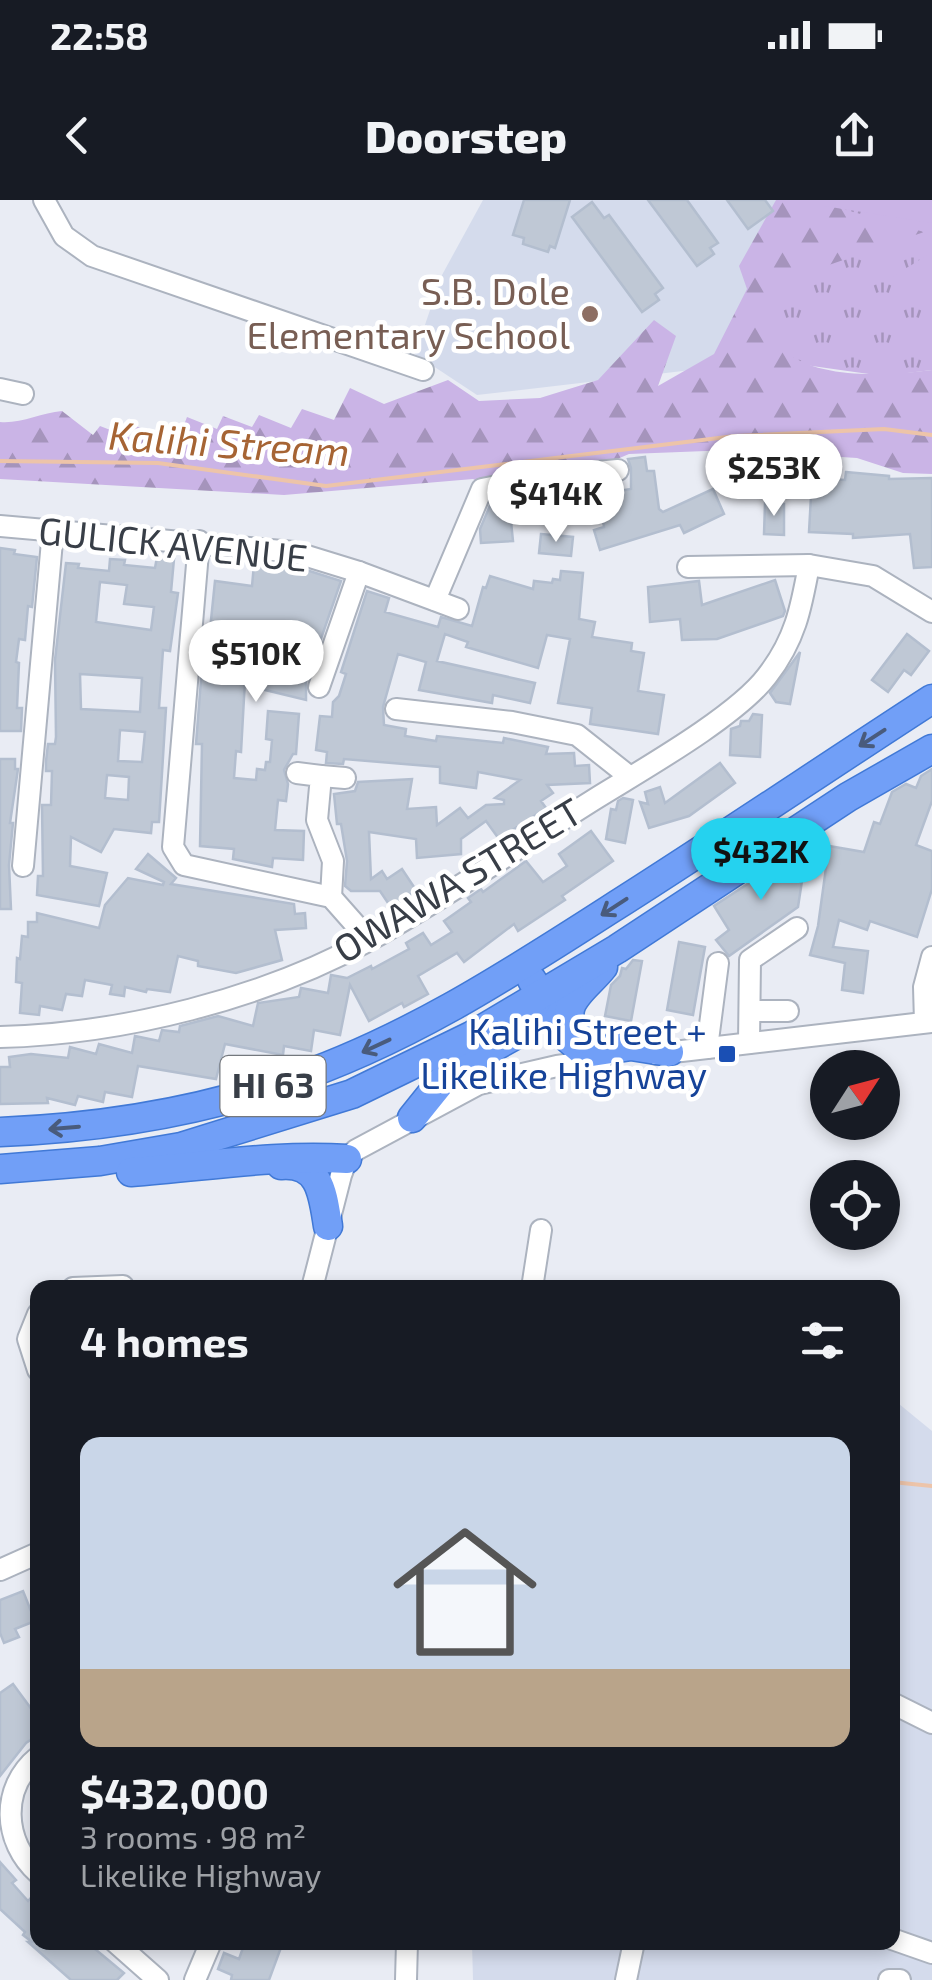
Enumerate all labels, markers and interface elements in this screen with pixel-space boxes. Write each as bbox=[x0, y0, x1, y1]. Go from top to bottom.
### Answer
text: 22:58 bbox=[50, 12, 149, 58]
icon: back bbox=[50, 108, 105, 163]
text: Doorstep bbox=[365, 108, 567, 162]
icon: share bbox=[827, 108, 882, 163]
place label: S.B. Dole Elementary School bbox=[247, 267, 570, 357]
marker: S.B. Dole Elementary School bbox=[579, 303, 601, 325]
water label: Kalihi Stream bbox=[107, 410, 351, 474]
pin: $253K bbox=[704, 434, 844, 519]
text: $253K bbox=[727, 447, 821, 485]
pin: $414K bbox=[486, 460, 626, 545]
text: $414K bbox=[509, 473, 603, 511]
street label: GULICK AVENUE bbox=[36, 506, 310, 580]
pin: $510K bbox=[186, 620, 326, 705]
text: $510K bbox=[211, 633, 301, 671]
one-way arrow bbox=[858, 727, 887, 748]
street label: OWAWA STREET bbox=[325, 787, 589, 971]
pin: $432K bbox=[691, 818, 831, 903]
text: $432K bbox=[713, 831, 809, 869]
one-way arrow bbox=[600, 897, 628, 918]
place label: Kalihi Street + Likelike Highway bbox=[420, 1007, 707, 1097]
one-way arrow bbox=[362, 1037, 392, 1056]
marker: Kalihi Street + Likelike Highway bbox=[716, 1043, 738, 1065]
north arrow bbox=[810, 1050, 900, 1140]
map controls bbox=[810, 1050, 900, 1250]
road number: HI 63 bbox=[220, 1056, 326, 1116]
one-way arrow bbox=[48, 1119, 80, 1138]
button: locate bbox=[810, 1160, 900, 1250]
icon: filters bbox=[795, 1313, 850, 1368]
text: 4 homes bbox=[80, 1315, 249, 1365]
icon: home bbox=[375, 1502, 555, 1682]
text: $432,000 bbox=[80, 1767, 269, 1817]
text: 3 rooms · 98 m² bbox=[80, 1817, 306, 1855]
text: Likelike Highway bbox=[80, 1855, 321, 1893]

